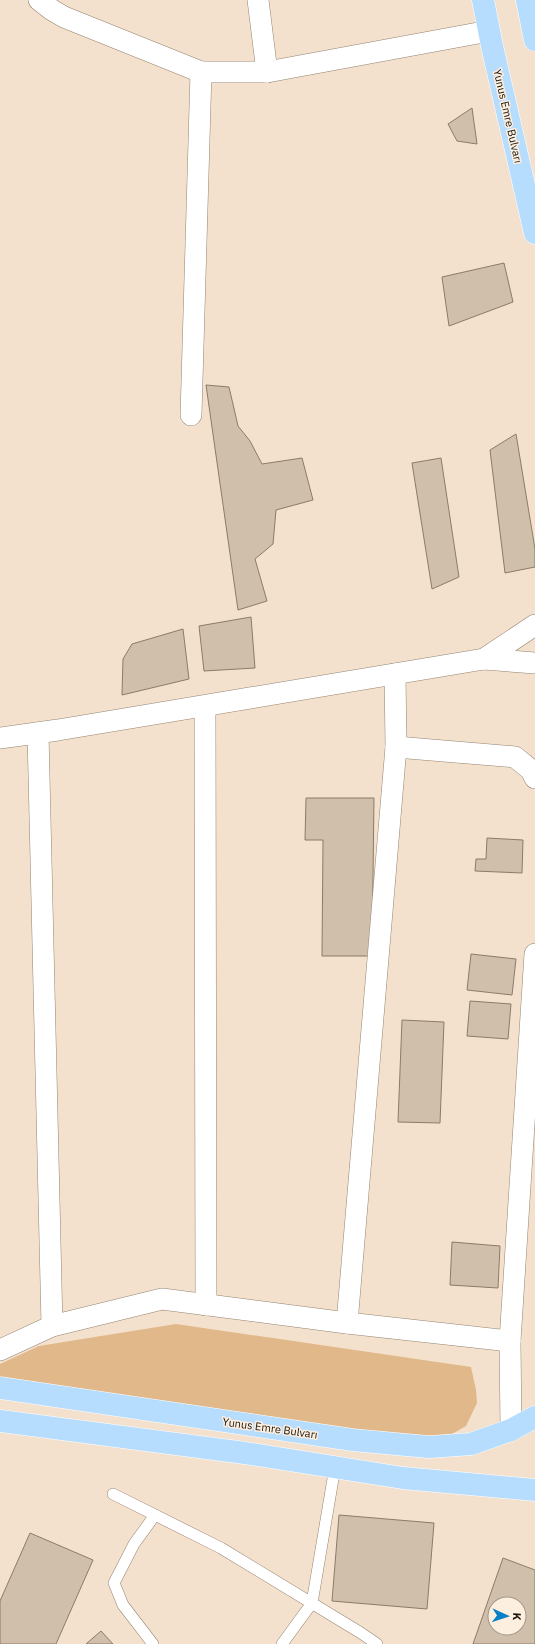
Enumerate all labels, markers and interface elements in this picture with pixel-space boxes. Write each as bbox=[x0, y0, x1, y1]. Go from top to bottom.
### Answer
street label: Yunus Emre Bulvarı bbox=[490, 68, 526, 164]
street label: Yunus Emre Bulvarı bbox=[222, 1414, 318, 1442]
north arrow bbox=[487, 1596, 527, 1636]
text: K bbox=[510, 1612, 524, 1621]

